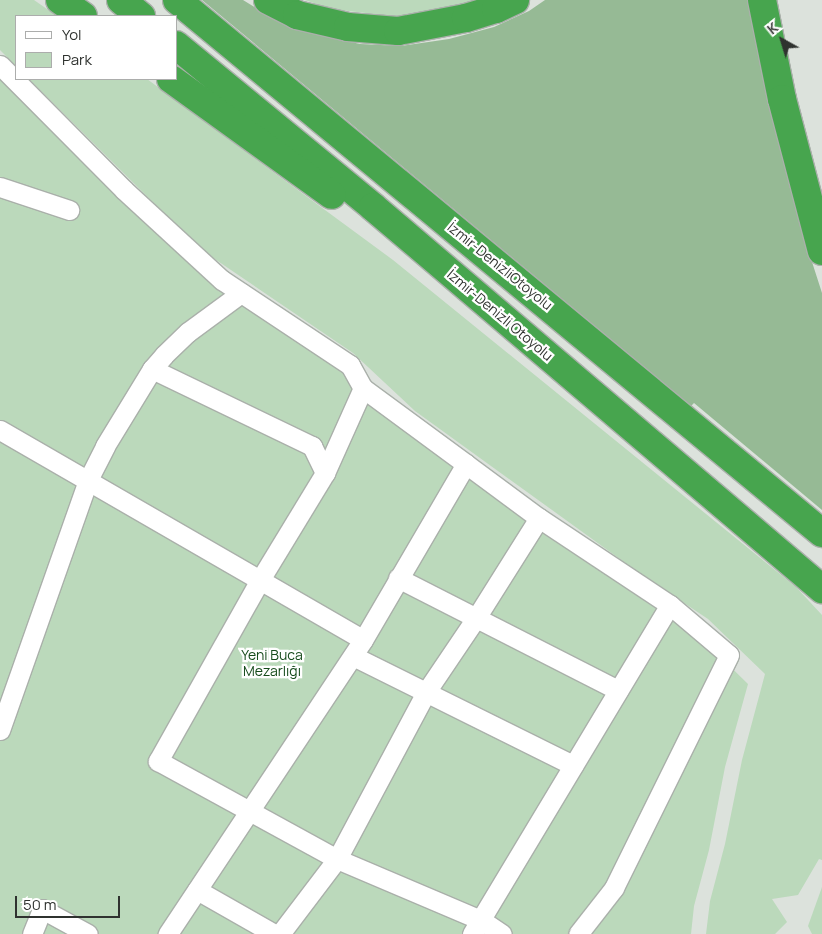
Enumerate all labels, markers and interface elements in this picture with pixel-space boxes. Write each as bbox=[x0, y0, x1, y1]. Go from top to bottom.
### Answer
legend bbox=[15, 15, 178, 80]
north arrow bbox=[757, 15, 807, 65]
text: K bbox=[763, 18, 782, 38]
text: Yol bbox=[62, 24, 82, 45]
text: Park bbox=[62, 49, 92, 70]
street label: İzmir-DenizliOtoyolu bbox=[444, 219, 556, 313]
street label: İzmir-Denizli Otoyolu bbox=[444, 266, 556, 364]
park label: Yeni Buca Mezarlığı bbox=[241, 647, 303, 680]
scale bar bbox=[18, 886, 122, 918]
text: 50 m bbox=[23, 894, 57, 915]

